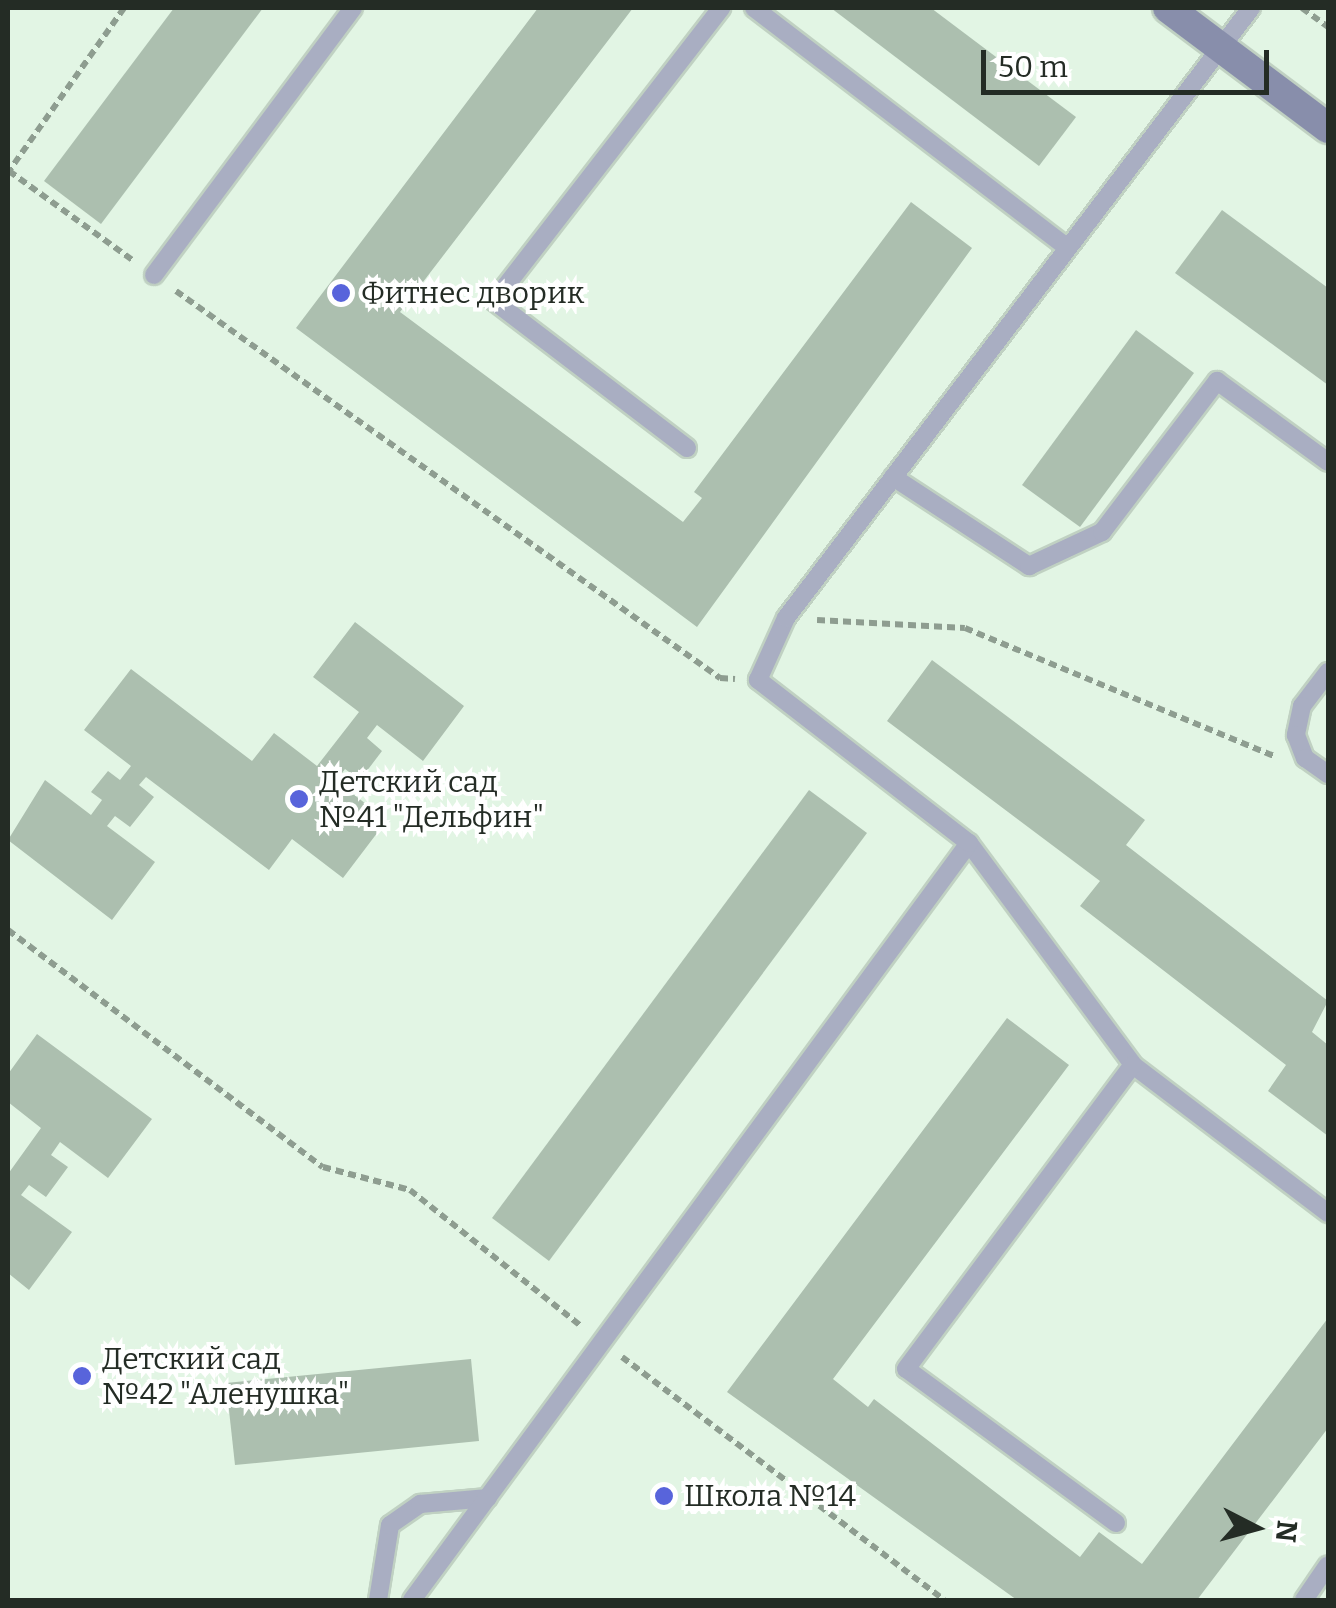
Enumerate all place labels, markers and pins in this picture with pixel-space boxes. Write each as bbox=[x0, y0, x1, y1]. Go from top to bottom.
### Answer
place label: Фитнес дворик bbox=[361, 275, 584, 311]
marker: Фитнес дворик bbox=[330, 282, 352, 304]
place label: Детский сад №41 "Дельфин" bbox=[319, 764, 544, 834]
marker: Детский сад №41 "Дельфин" bbox=[288, 788, 310, 810]
place label: Детский сад №42 "Аленушка" bbox=[102, 1341, 349, 1412]
marker: Детский сад №42 "Аленушка" bbox=[71, 1365, 93, 1387]
place label: Школа №14 bbox=[684, 1478, 856, 1514]
marker: Школа №14 bbox=[653, 1485, 675, 1507]

